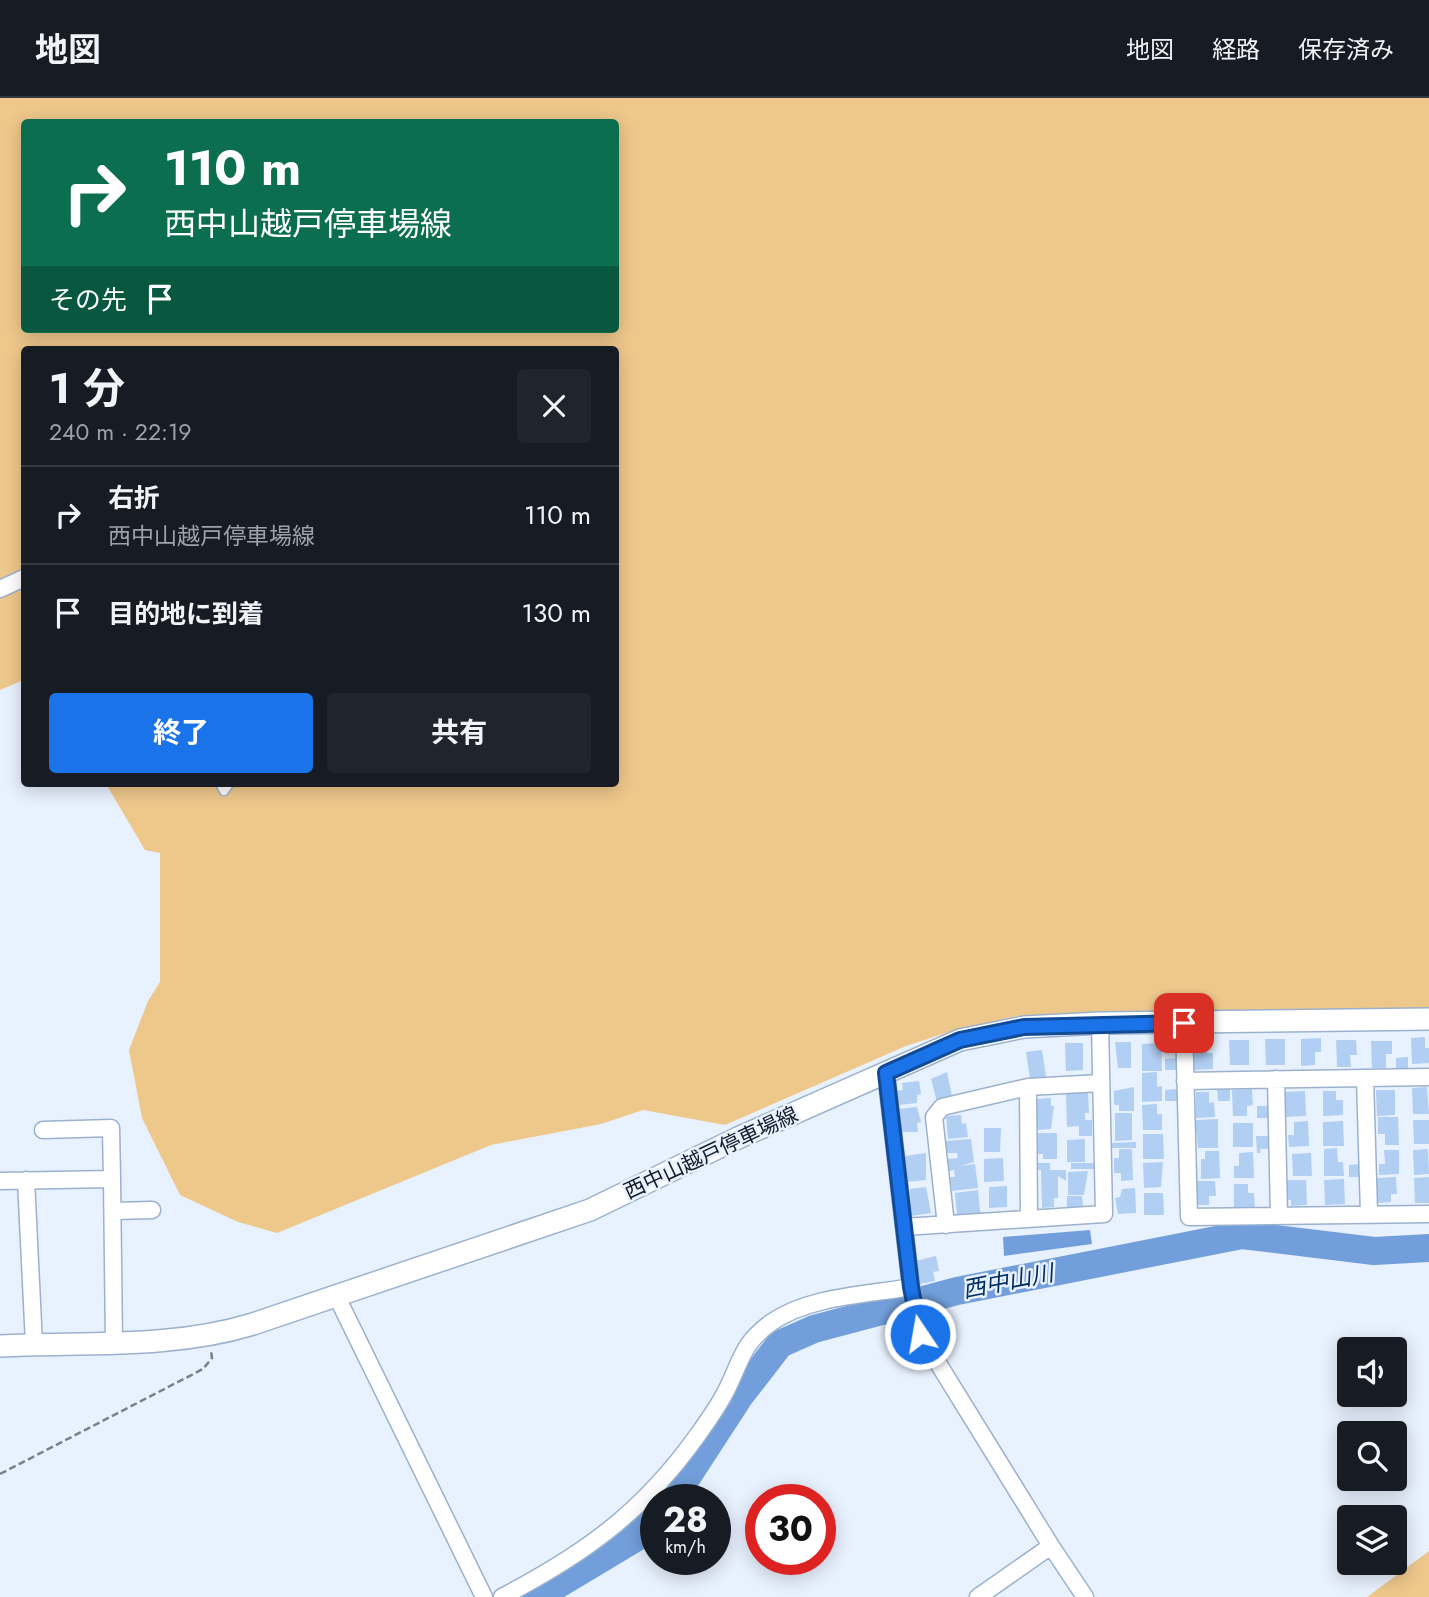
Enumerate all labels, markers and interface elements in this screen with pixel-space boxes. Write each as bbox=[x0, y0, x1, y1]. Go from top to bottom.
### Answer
text: 地図 bbox=[35, 26, 101, 73]
text: 地図 bbox=[1126, 32, 1174, 67]
text: 経路 bbox=[1212, 32, 1260, 67]
text: 保存済み bbox=[1298, 32, 1394, 67]
text: 110 m bbox=[164, 133, 301, 203]
icon: right bbox=[49, 147, 140, 238]
text: 西中山越戸停車場線 bbox=[164, 201, 452, 247]
icon: arrive bbox=[141, 280, 179, 318]
text: その先 bbox=[49, 281, 127, 319]
text: 1 分 bbox=[49, 358, 125, 419]
button: close bbox=[517, 369, 591, 443]
text: 240 m · 22:19 bbox=[49, 415, 192, 449]
text: 右折 bbox=[108, 479, 160, 517]
icon: right bbox=[49, 496, 87, 534]
text: 110 m bbox=[524, 496, 591, 534]
text: 西中山越戸停車場線 bbox=[108, 519, 315, 553]
icon: arrive bbox=[49, 594, 87, 632]
text: 130 m bbox=[521, 594, 591, 632]
text: 目的地に到着 bbox=[108, 595, 264, 633]
button: 終了 bbox=[49, 693, 313, 773]
button: 共有 bbox=[327, 693, 591, 773]
pin bbox=[1154, 993, 1214, 1053]
icon: arrive bbox=[1165, 1004, 1203, 1042]
street label: 西中山越戸停車場線 bbox=[619, 1099, 803, 1207]
water label: 西中山川 bbox=[960, 1255, 1059, 1306]
position arrow bbox=[883, 1297, 957, 1371]
map controls bbox=[1337, 1337, 1407, 1575]
button: sound bbox=[1337, 1337, 1407, 1407]
button: search bbox=[1337, 1421, 1407, 1491]
speed limit sign: 30 bbox=[745, 1484, 836, 1575]
text: 28 bbox=[663, 1495, 708, 1545]
button: layers bbox=[1337, 1505, 1407, 1575]
text: km/h bbox=[665, 1534, 706, 1560]

